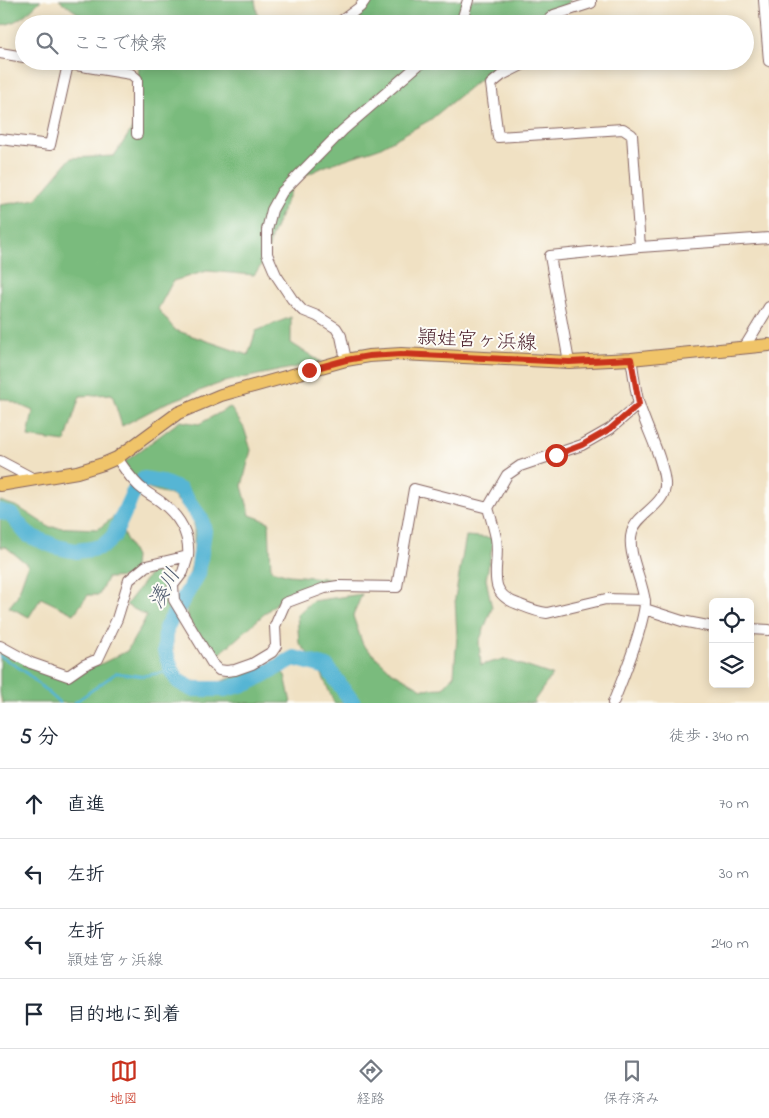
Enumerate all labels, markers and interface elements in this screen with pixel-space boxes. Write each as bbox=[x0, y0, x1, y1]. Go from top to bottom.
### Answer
search box bbox=[15, 15, 754, 70]
icon: search bbox=[33, 29, 61, 57]
text: ここで検索 bbox=[73, 31, 168, 58]
street label: 頴娃宮ヶ浜線 bbox=[416, 324, 538, 359]
route end bbox=[298, 359, 321, 382]
route start bbox=[545, 444, 568, 467]
water label: 湊川 bbox=[142, 563, 189, 615]
map controls bbox=[709, 598, 754, 688]
button: locate bbox=[709, 598, 754, 643]
button: layers bbox=[709, 643, 754, 688]
text: 5 分 bbox=[20, 723, 58, 753]
text: 徒歩 · 340 m bbox=[669, 725, 749, 749]
icon: ahead bbox=[20, 790, 48, 818]
text: 直進 bbox=[67, 792, 105, 819]
text: 70 m bbox=[719, 792, 749, 816]
icon: left bbox=[20, 860, 48, 888]
text: 左折 bbox=[67, 862, 105, 889]
text: 30 m bbox=[719, 862, 749, 886]
text: 左折 bbox=[67, 919, 105, 946]
icon: left bbox=[20, 930, 48, 958]
text: 240 m bbox=[711, 932, 749, 956]
text: 頴娃宮ヶ浜線 bbox=[67, 949, 163, 973]
icon: arrive bbox=[20, 1000, 48, 1028]
text: 目的地に到着 bbox=[67, 1002, 181, 1029]
tab: 地図 bbox=[110, 1057, 138, 1110]
tab: 経路 bbox=[357, 1057, 385, 1110]
tab: 保存済み bbox=[604, 1057, 660, 1110]

